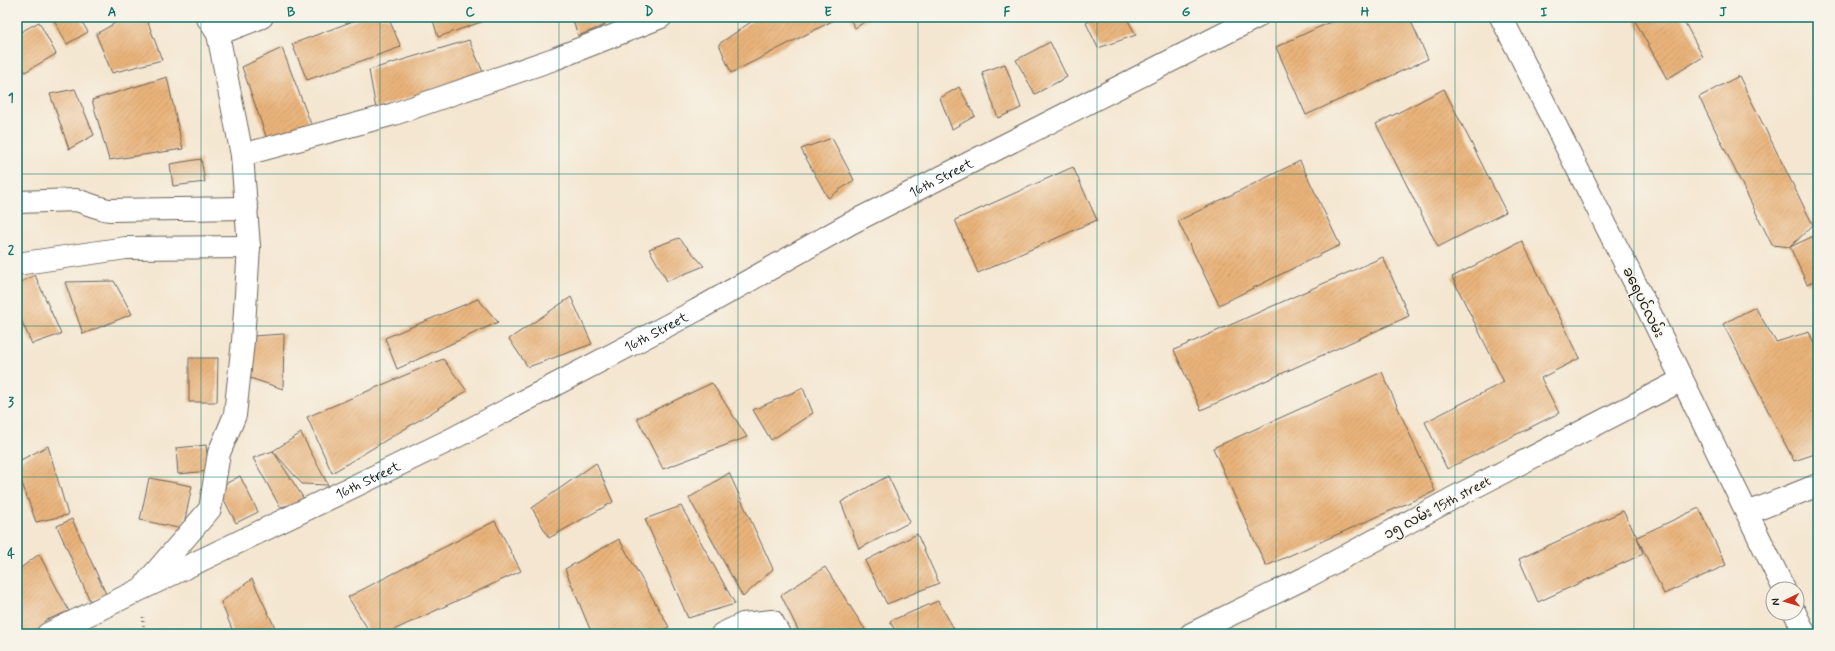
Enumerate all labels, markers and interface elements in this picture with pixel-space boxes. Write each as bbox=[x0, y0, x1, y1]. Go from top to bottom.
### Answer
text: A bbox=[108, 4, 116, 21]
text: B bbox=[287, 4, 296, 21]
text: C bbox=[465, 4, 475, 21]
text: D bbox=[645, 4, 654, 21]
text: E bbox=[824, 4, 832, 21]
text: F bbox=[1004, 4, 1011, 21]
text: G bbox=[1182, 4, 1191, 21]
text: H bbox=[1361, 4, 1370, 21]
text: I bbox=[1541, 4, 1548, 21]
text: J bbox=[1719, 4, 1727, 21]
text: 1 bbox=[8, 90, 14, 107]
street label: 16th Street bbox=[906, 154, 977, 202]
text: 2 bbox=[8, 242, 15, 259]
street label: ခရေပင်လမ်း bbox=[1616, 263, 1670, 342]
street label: 16th Street bbox=[621, 308, 692, 357]
text: 3 bbox=[8, 394, 14, 411]
street label: 16th Street bbox=[333, 457, 404, 504]
street label: ၁၅ လမ်း 15th street bbox=[1380, 470, 1495, 545]
text: 4 bbox=[7, 546, 15, 563]
north arrow bbox=[1765, 581, 1805, 621]
text: N bbox=[1769, 598, 1783, 606]

